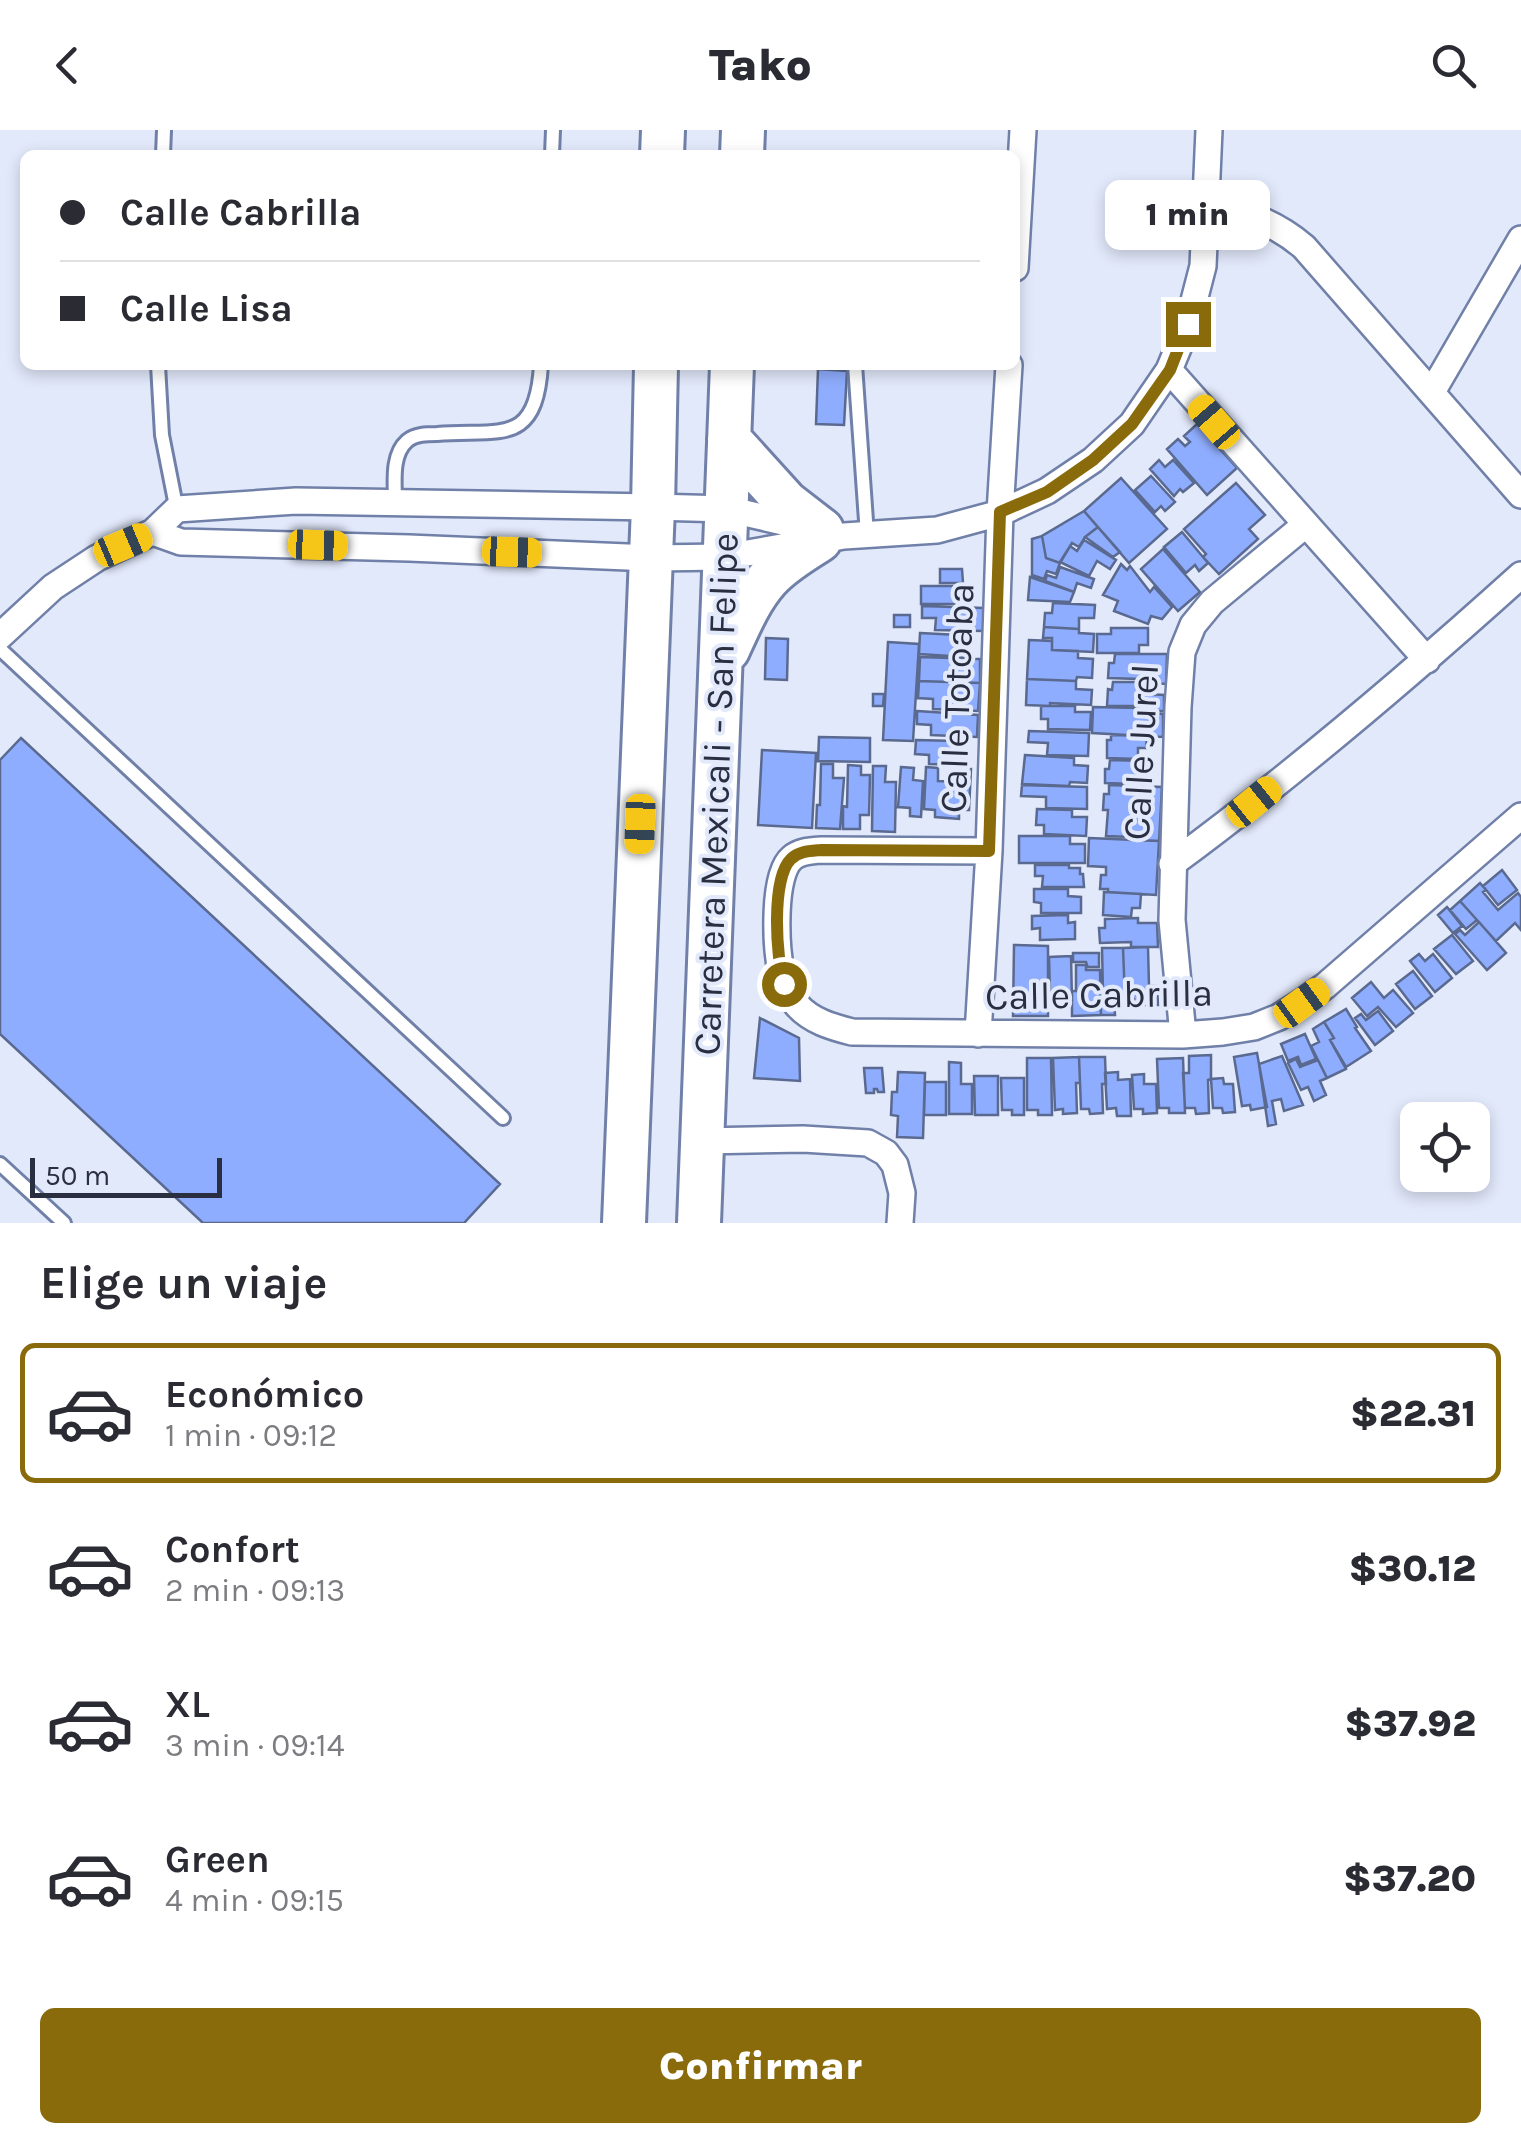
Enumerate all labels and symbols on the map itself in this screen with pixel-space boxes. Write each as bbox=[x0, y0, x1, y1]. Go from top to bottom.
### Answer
callout: 1 min bbox=[1106, 179, 1270, 249]
route end bbox=[1166, 302, 1211, 347]
car bbox=[1183, 390, 1245, 454]
car bbox=[90, 519, 156, 571]
car bbox=[287, 529, 349, 561]
street label: Carretera Mexicali - San Felipe bbox=[684, 532, 748, 1056]
car bbox=[481, 536, 543, 568]
street label: Calle Totoaba bbox=[930, 582, 984, 814]
street label: Calle Jurel bbox=[1114, 663, 1168, 841]
car bbox=[1221, 771, 1287, 833]
car bbox=[624, 793, 656, 855]
route start bbox=[762, 962, 807, 1007]
street label: Calle Cabrilla bbox=[985, 971, 1213, 1019]
car bbox=[1269, 973, 1335, 1033]
scale bar bbox=[30, 1153, 222, 1198]

